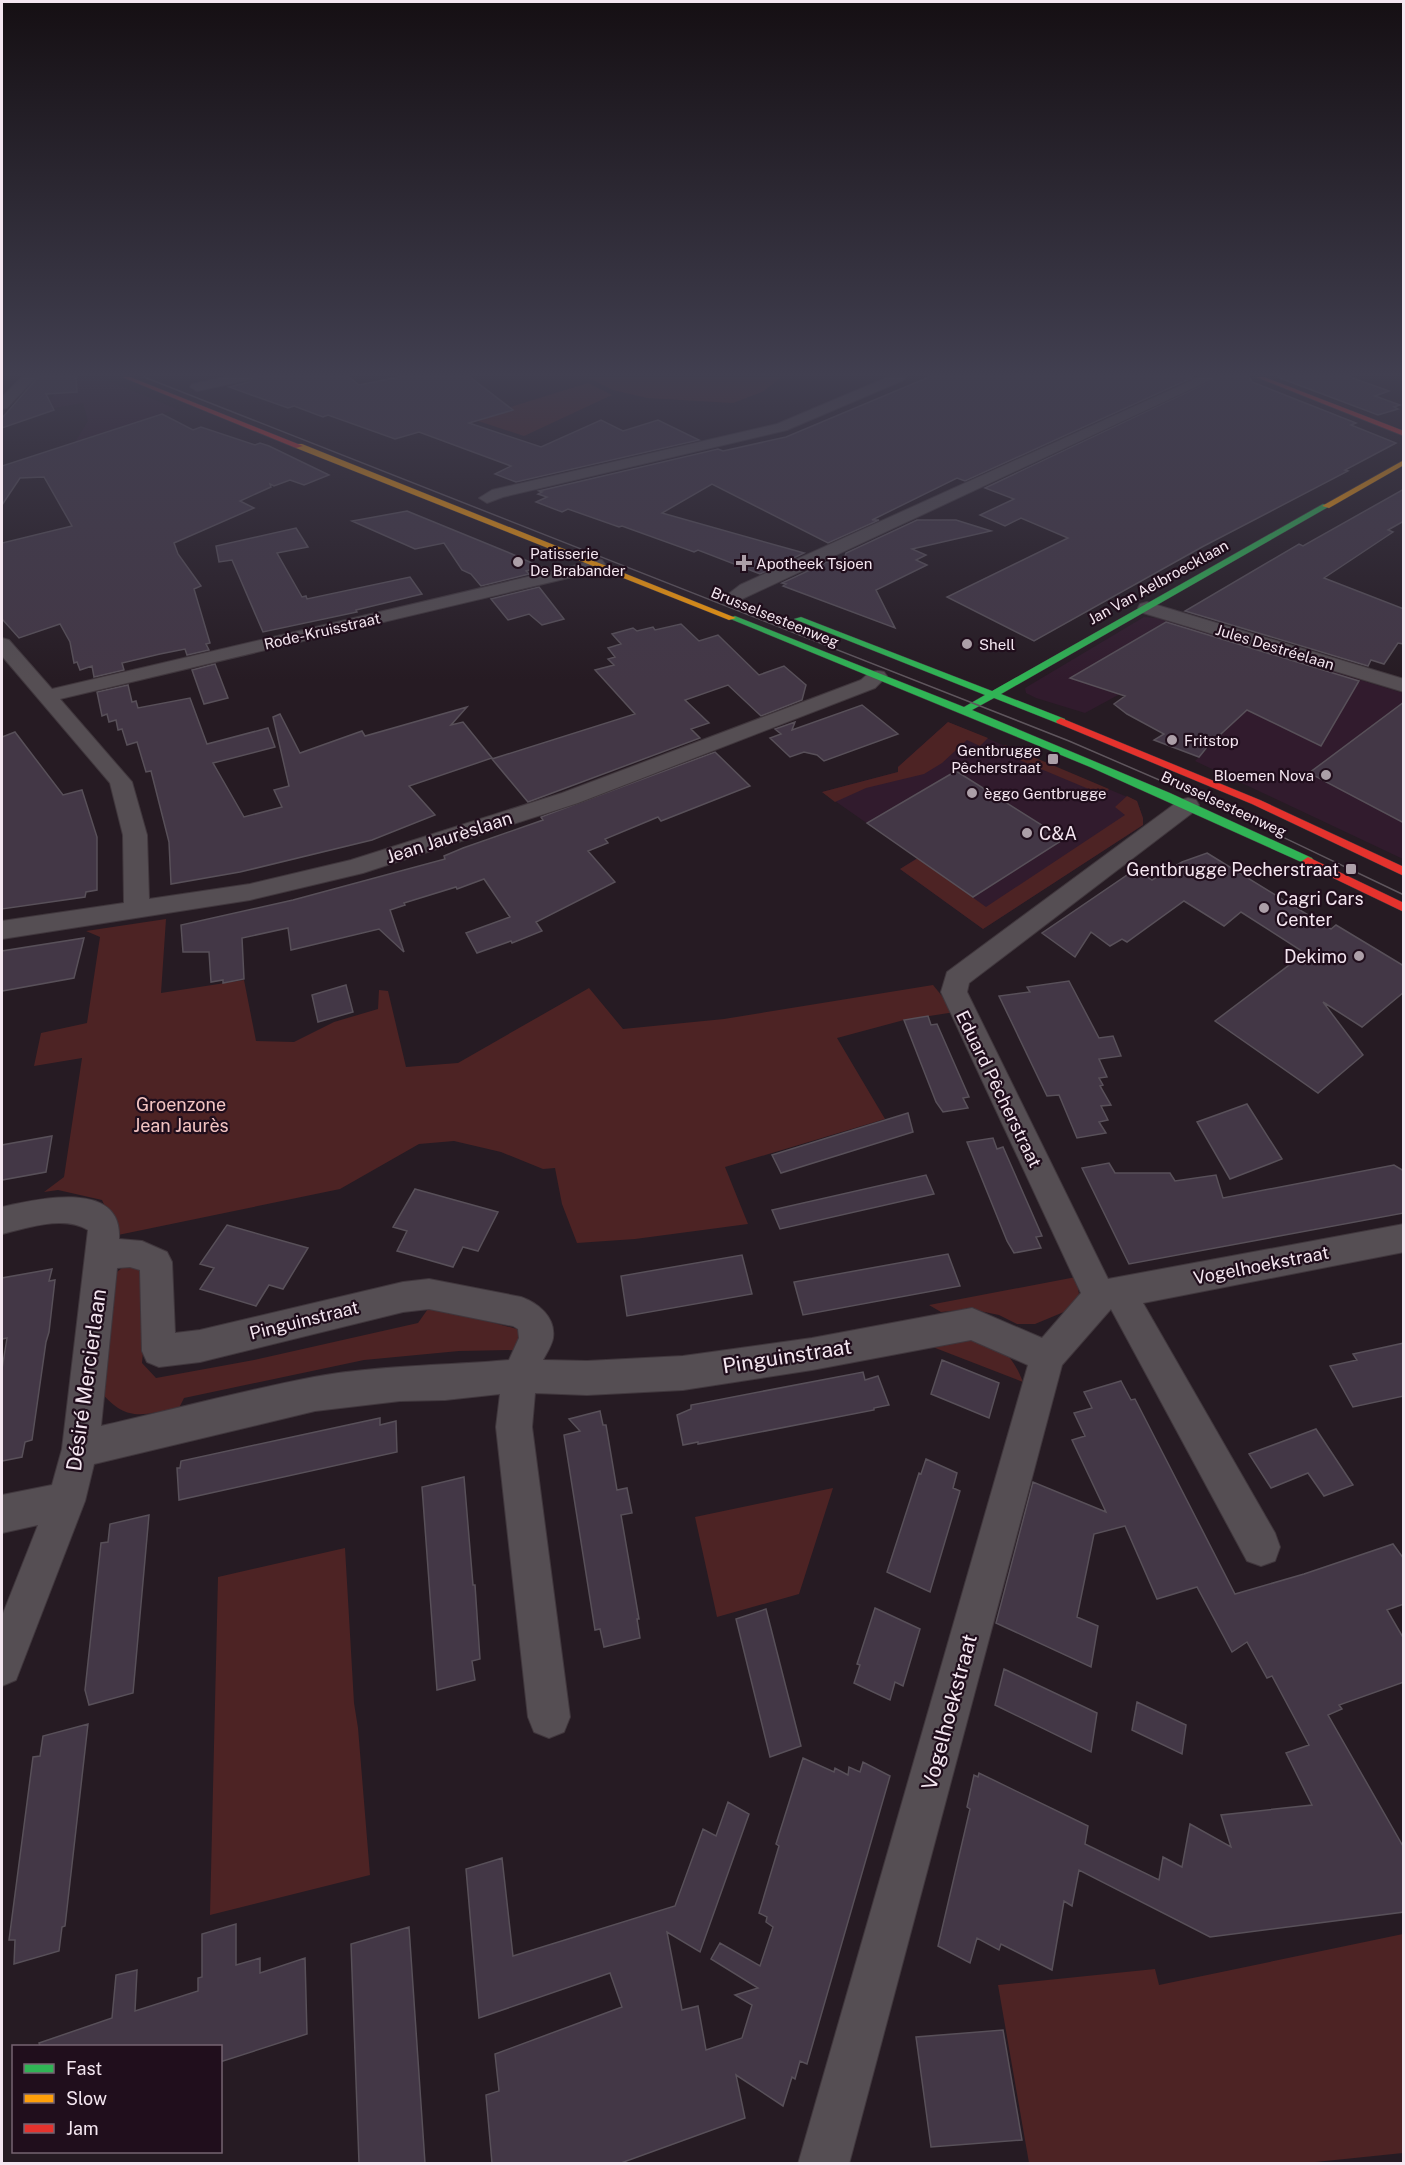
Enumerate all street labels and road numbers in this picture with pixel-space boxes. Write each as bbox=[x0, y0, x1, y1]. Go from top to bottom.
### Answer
street label: Jan Van Aelbroecklaan bbox=[1085, 536, 1231, 628]
street label: Brusselsesteenweg bbox=[709, 584, 841, 650]
street label: Rode-Kruisstraat bbox=[262, 609, 382, 653]
street label: Jules Destréelaan bbox=[1214, 621, 1336, 673]
street label: Brusselsesteenweg bbox=[1159, 767, 1289, 841]
street label: Jean Jaurèslaan bbox=[383, 807, 515, 867]
street label: Eduard Pêcherstraat bbox=[952, 1007, 1046, 1171]
street label: Vogelhoekstraat bbox=[1191, 1242, 1331, 1288]
street label: Désiré Mercierlaan bbox=[61, 1287, 111, 1473]
street label: Pinguinstraat bbox=[247, 1296, 361, 1344]
street label: Pinguinstraat bbox=[721, 1333, 853, 1379]
street label: Vogelhoekstraat bbox=[916, 1631, 982, 1793]

